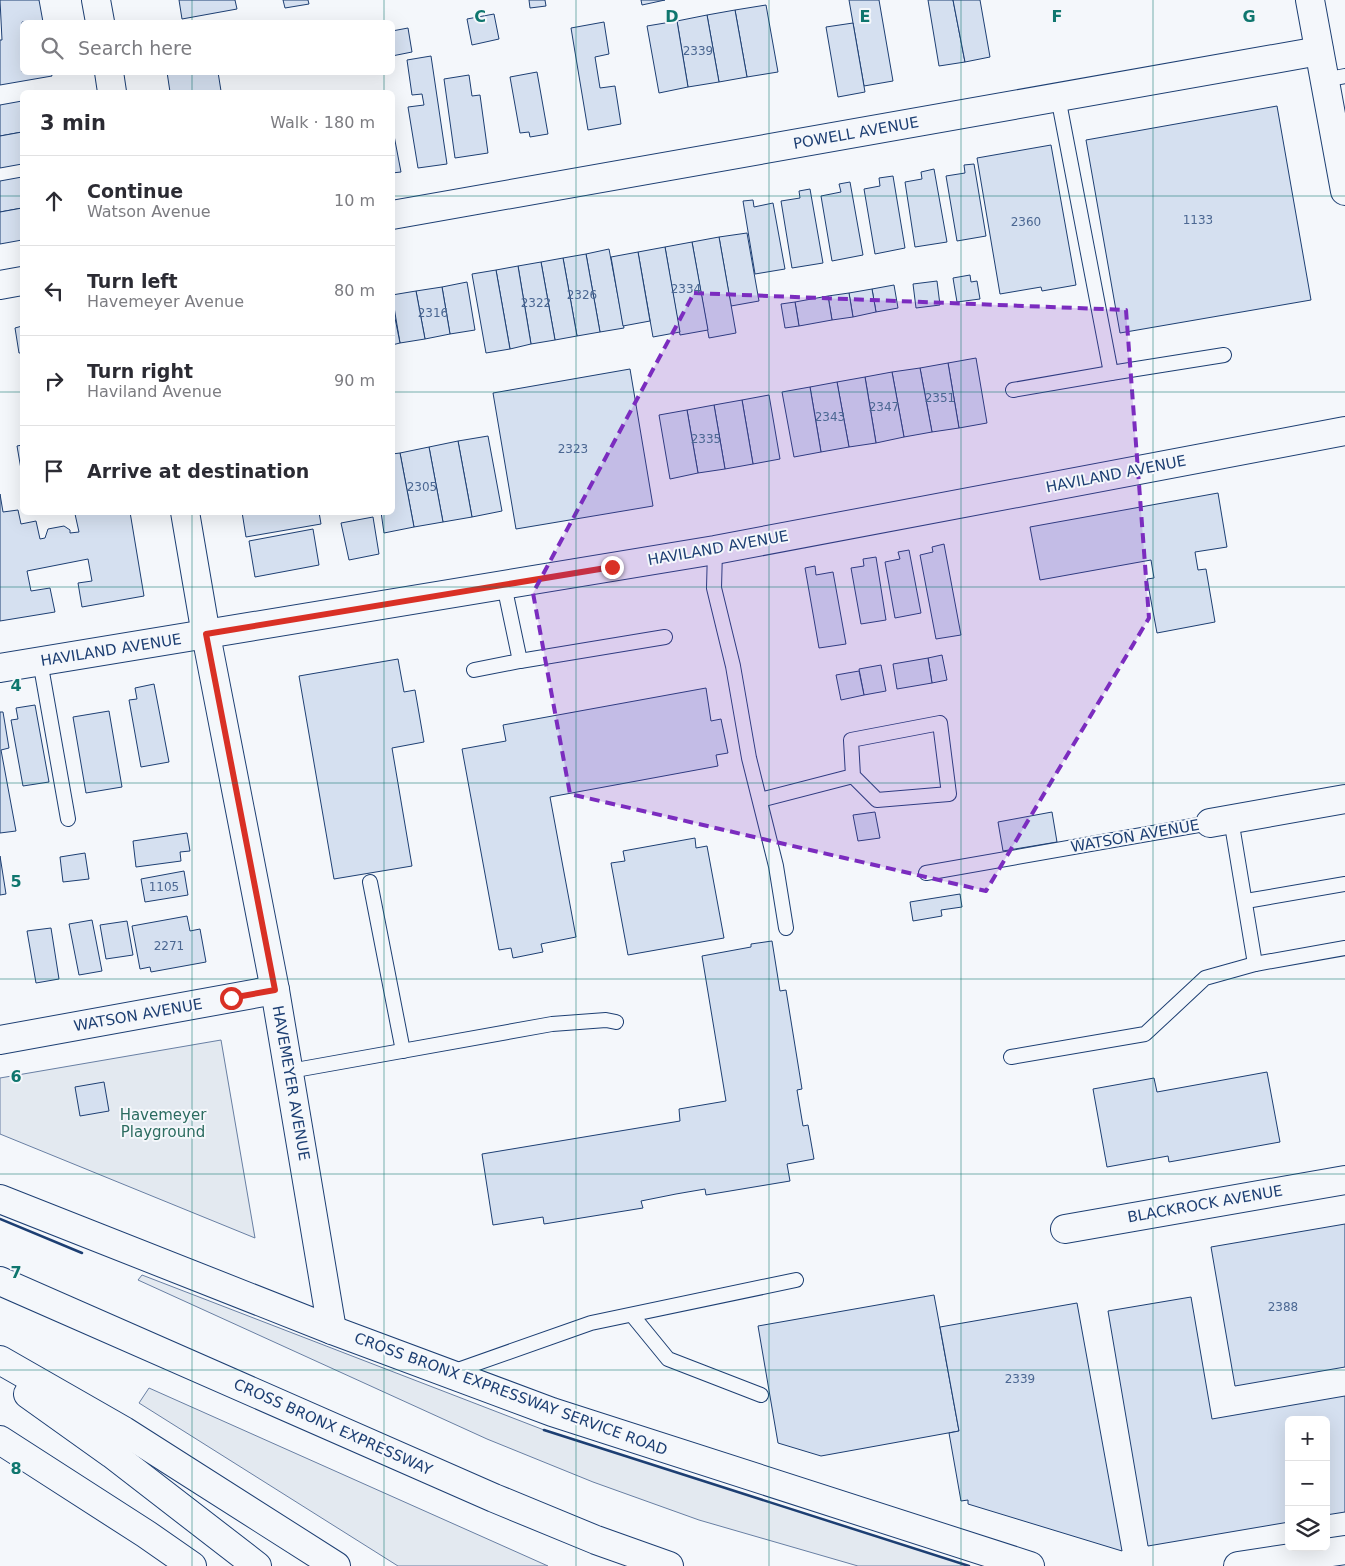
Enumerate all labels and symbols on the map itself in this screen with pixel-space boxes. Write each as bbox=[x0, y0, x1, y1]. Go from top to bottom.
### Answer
text: C bbox=[474, 7, 486, 26]
text: D bbox=[665, 7, 679, 26]
text: E bbox=[860, 7, 870, 26]
text: F bbox=[1052, 7, 1062, 26]
text: G bbox=[1242, 7, 1256, 26]
house number: 2339 bbox=[683, 44, 713, 58]
street label: POWELL AVENUE bbox=[792, 113, 920, 153]
house number: 1133 bbox=[1183, 213, 1213, 227]
house number: 2360 bbox=[1011, 215, 1041, 229]
house number: 2334 bbox=[671, 282, 701, 296]
house number: 2326 bbox=[567, 288, 597, 302]
house number: 2322 bbox=[521, 296, 551, 310]
house number: 2316 bbox=[418, 306, 448, 320]
house number: 2351 bbox=[925, 391, 955, 405]
house number: 2347 bbox=[869, 400, 899, 414]
house number: 2343 bbox=[815, 410, 845, 424]
house number: 2335 bbox=[691, 432, 721, 446]
house number: 2323 bbox=[558, 442, 588, 456]
street label: HAVILAND AVENUE bbox=[1044, 452, 1188, 496]
house number: 2305 bbox=[407, 480, 437, 494]
street label: HAVILAND AVENUE bbox=[646, 527, 790, 569]
route end bbox=[601, 556, 624, 579]
street label: HAVILAND AVENUE bbox=[39, 630, 183, 670]
text: 4 bbox=[10, 676, 22, 695]
street label: WATSON AVENUE bbox=[1069, 816, 1201, 856]
text: 5 bbox=[10, 872, 22, 891]
house number: 1105 bbox=[149, 880, 179, 894]
house number: 2271 bbox=[154, 939, 184, 953]
route start bbox=[220, 987, 243, 1010]
street label: WATSON AVENUE bbox=[72, 995, 204, 1035]
street label: HAVEMEYER AVENUE bbox=[268, 1004, 314, 1162]
text: 6 bbox=[10, 1067, 22, 1086]
park label: Havemeyer Playground bbox=[120, 1106, 207, 1141]
street label: BLACKROCK AVENUE bbox=[1126, 1181, 1284, 1227]
text: 7 bbox=[10, 1263, 22, 1282]
house number: 2388 bbox=[1268, 1300, 1298, 1314]
street label: CROSS BRONX EXPRESSWAY SERVICE ROAD bbox=[352, 1329, 670, 1459]
house number: 2339 bbox=[1005, 1372, 1035, 1386]
street label: CROSS BRONX EXPRESSWAY bbox=[231, 1375, 436, 1479]
text: 8 bbox=[10, 1459, 22, 1478]

